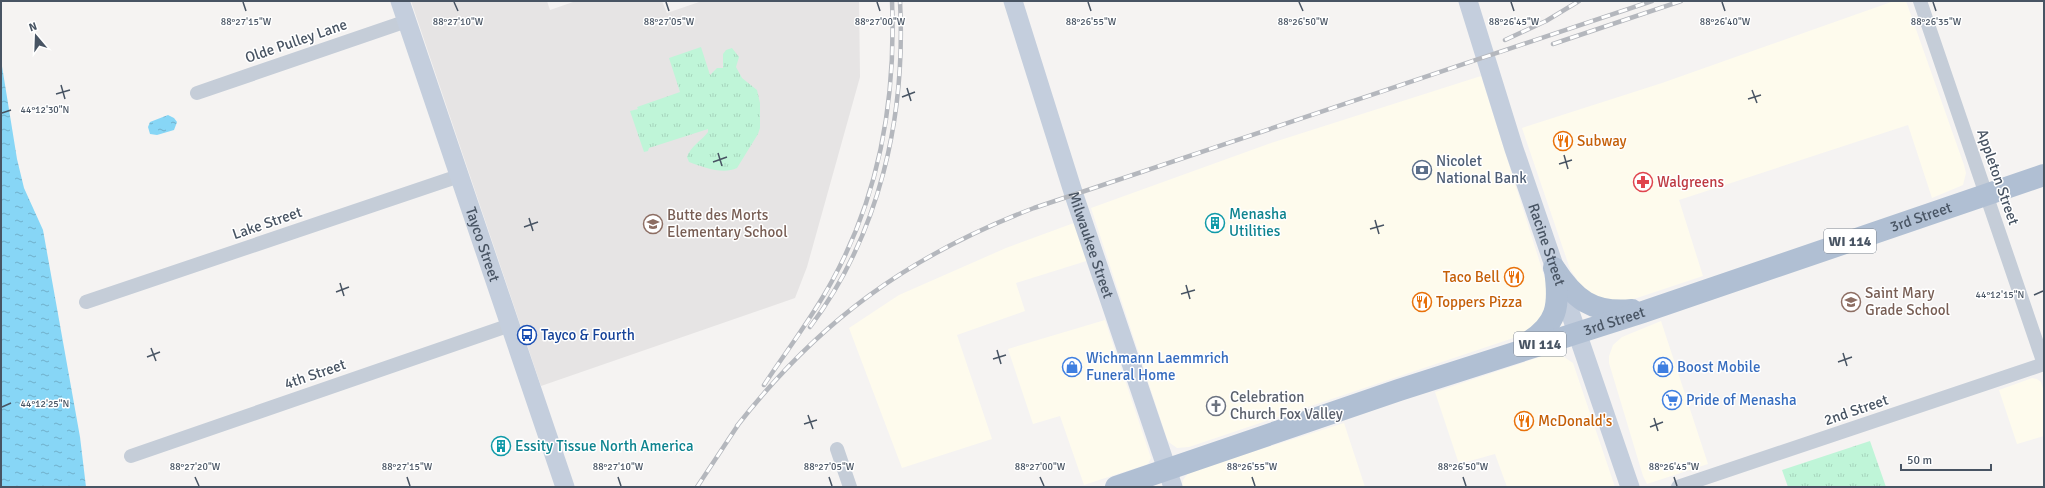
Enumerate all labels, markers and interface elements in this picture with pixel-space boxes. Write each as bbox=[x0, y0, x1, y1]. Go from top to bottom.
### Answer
street label: Olde Pulley Lane bbox=[243, 15, 349, 67]
north arrow bbox=[16, 16, 56, 56]
text: 88°27'15"W bbox=[221, 16, 272, 28]
text: 88°27'10"W bbox=[433, 16, 484, 28]
text: 88°27'05"W bbox=[644, 16, 695, 28]
text: 88°27'00"W bbox=[855, 16, 906, 28]
text: 88°26'55"W bbox=[1066, 16, 1117, 28]
text: 88°26'50"W bbox=[1278, 16, 1329, 28]
text: 88°26'45"W bbox=[1489, 16, 1540, 28]
text: 88°26'40"W bbox=[1700, 16, 1751, 28]
text: 88°26'35"W bbox=[1911, 16, 1962, 28]
text: N bbox=[27, 20, 39, 34]
text: 44°12'30"N bbox=[21, 104, 69, 116]
street label: Appleton Street bbox=[1973, 127, 2023, 227]
restaurant icon: Subway bbox=[1552, 130, 1574, 152]
place label: Subway bbox=[1577, 132, 1627, 150]
place label: Nicolet National Bank bbox=[1436, 152, 1527, 187]
bank icon: Nicolet National Bank bbox=[1411, 159, 1433, 181]
pharmacy icon: Walgreens bbox=[1632, 171, 1654, 193]
place label: Walgreens bbox=[1657, 173, 1724, 191]
street label: Milwaukee Street bbox=[1064, 189, 1117, 301]
street label: 3rd Street bbox=[1888, 198, 1954, 236]
street label: Racine Street bbox=[1524, 201, 1569, 288]
street label: Lake Street bbox=[230, 203, 304, 243]
street label: Tayco Street bbox=[462, 205, 504, 284]
place label: Menasha Utilities bbox=[1229, 205, 1287, 240]
place label: Butte des Morts Elementary School bbox=[667, 206, 788, 241]
building icon: Menasha Utilities bbox=[1204, 212, 1226, 234]
school or university icon: Butte des Morts Elementary School bbox=[642, 213, 664, 235]
road number: WI 114 bbox=[1824, 229, 1876, 253]
restaurant icon: Taco Bell bbox=[1503, 266, 1525, 288]
place label: Taco Bell bbox=[1443, 268, 1500, 286]
place label: Saint Mary Grade School bbox=[1865, 284, 1950, 319]
text: 44°12'15"N bbox=[1976, 289, 2024, 301]
restaurant icon: Toppers Pizza bbox=[1411, 291, 1433, 313]
school or university icon: Saint Mary Grade School bbox=[1840, 291, 1862, 313]
place label: Toppers Pizza bbox=[1436, 293, 1522, 311]
street label: 3rd Street bbox=[1581, 303, 1647, 340]
bus stop icon: Tayco & Fourth bbox=[516, 324, 538, 346]
place label: Tayco & Fourth bbox=[541, 326, 635, 344]
road number: WI 114 bbox=[1514, 332, 1566, 356]
place label: Wichmann Laemmrich Funeral Home bbox=[1086, 349, 1229, 384]
street label: 4th Street bbox=[282, 355, 348, 393]
shop icon: Wichmann Laemmrich Funeral Home bbox=[1061, 356, 1083, 378]
shop icon: Boost Mobile bbox=[1652, 356, 1674, 378]
place label: Boost Mobile bbox=[1677, 358, 1760, 376]
place label: Celebration Church Fox Valley bbox=[1230, 388, 1343, 423]
supermarket icon: Pride of Menasha bbox=[1661, 389, 1683, 411]
place label: Pride of Menasha bbox=[1686, 391, 1797, 409]
street label: 2nd Street bbox=[1822, 391, 1890, 429]
church icon: Celebration Church Fox Valley bbox=[1205, 395, 1227, 417]
text: 44°12'25"N bbox=[21, 398, 69, 410]
restaurant icon: McDonald's bbox=[1513, 410, 1535, 432]
place label: McDonald's bbox=[1538, 412, 1613, 430]
building icon: Essity Tissue North America bbox=[490, 435, 512, 457]
place label: Essity Tissue North America bbox=[515, 437, 694, 455]
scale bar bbox=[1901, 446, 1991, 472]
text: 50 m bbox=[1907, 453, 1932, 468]
text: 88°27'20"W bbox=[170, 461, 221, 473]
text: 88°27'15"W bbox=[382, 461, 433, 473]
text: 88°27'10"W bbox=[593, 461, 644, 473]
text: 88°27'05"W bbox=[804, 461, 855, 473]
text: 88°27'00"W bbox=[1015, 461, 1066, 473]
text: 88°26'55"W bbox=[1227, 461, 1278, 473]
text: 88°26'50"W bbox=[1438, 461, 1489, 473]
text: 88°26'45"W bbox=[1649, 461, 1700, 473]

